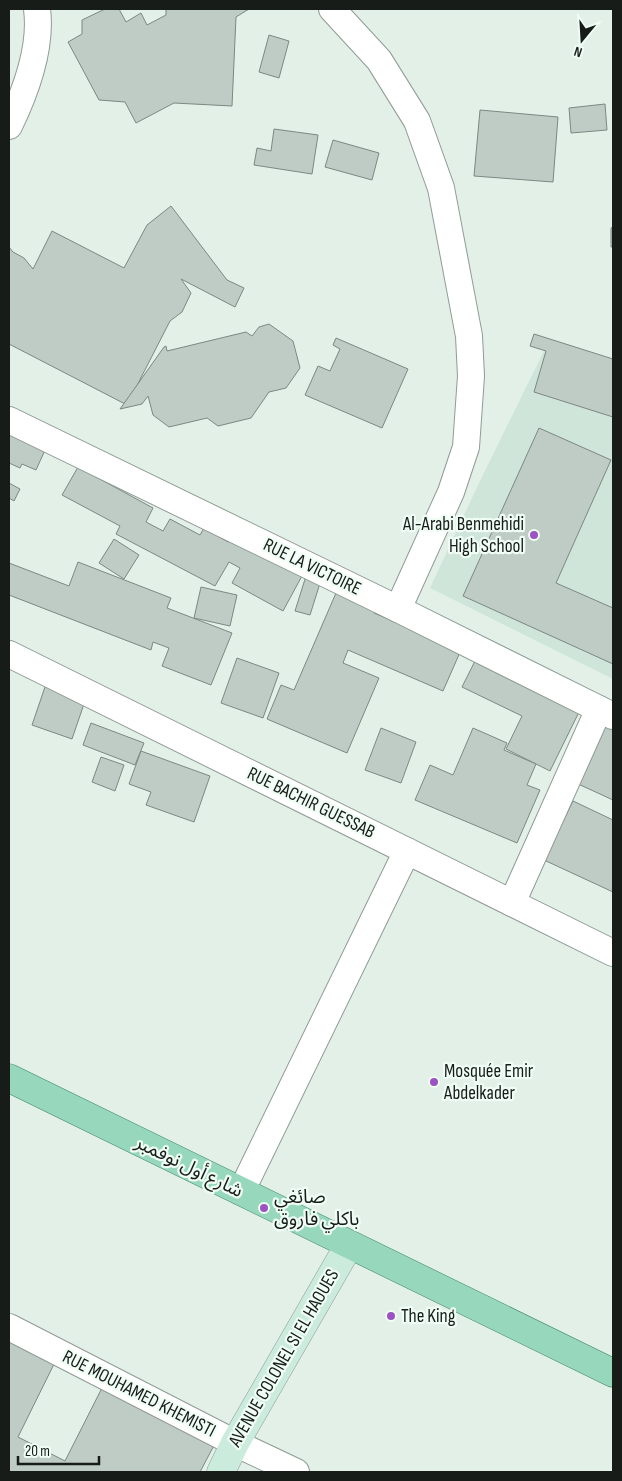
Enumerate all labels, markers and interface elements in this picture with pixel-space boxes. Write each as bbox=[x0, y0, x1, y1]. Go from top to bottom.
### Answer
north arrow bbox=[557, 15, 607, 65]
text: N bbox=[572, 43, 584, 61]
place label: Al-Arabi Benmehidi High School bbox=[402, 513, 524, 558]
marker: Al-Arabi Benmehidi High School bbox=[528, 529, 540, 541]
street label: RUE LA VICTOIRE bbox=[259, 533, 365, 601]
street label: RUE BACHIR GUESSAB bbox=[243, 762, 379, 844]
place label: Mosquée Emir Abdelkader bbox=[443, 1060, 534, 1105]
marker: Mosquée Emir Abdelkader bbox=[428, 1076, 440, 1088]
street label: شارع أول نوفمبر bbox=[130, 1130, 247, 1204]
place label: صائغي باكلي فاروق bbox=[274, 1186, 359, 1233]
marker: صائغي باكلي فاروق bbox=[258, 1202, 270, 1214]
street label: AVENUE COLONEL SI EL HAOUES bbox=[223, 1265, 344, 1452]
place label: The King bbox=[401, 1305, 456, 1328]
marker: The King bbox=[385, 1310, 397, 1322]
street label: RUE MOUHAMED KHEMISTI bbox=[59, 1345, 219, 1443]
scale bar bbox=[18, 1434, 99, 1466]
text: 20 m bbox=[25, 1442, 50, 1461]

